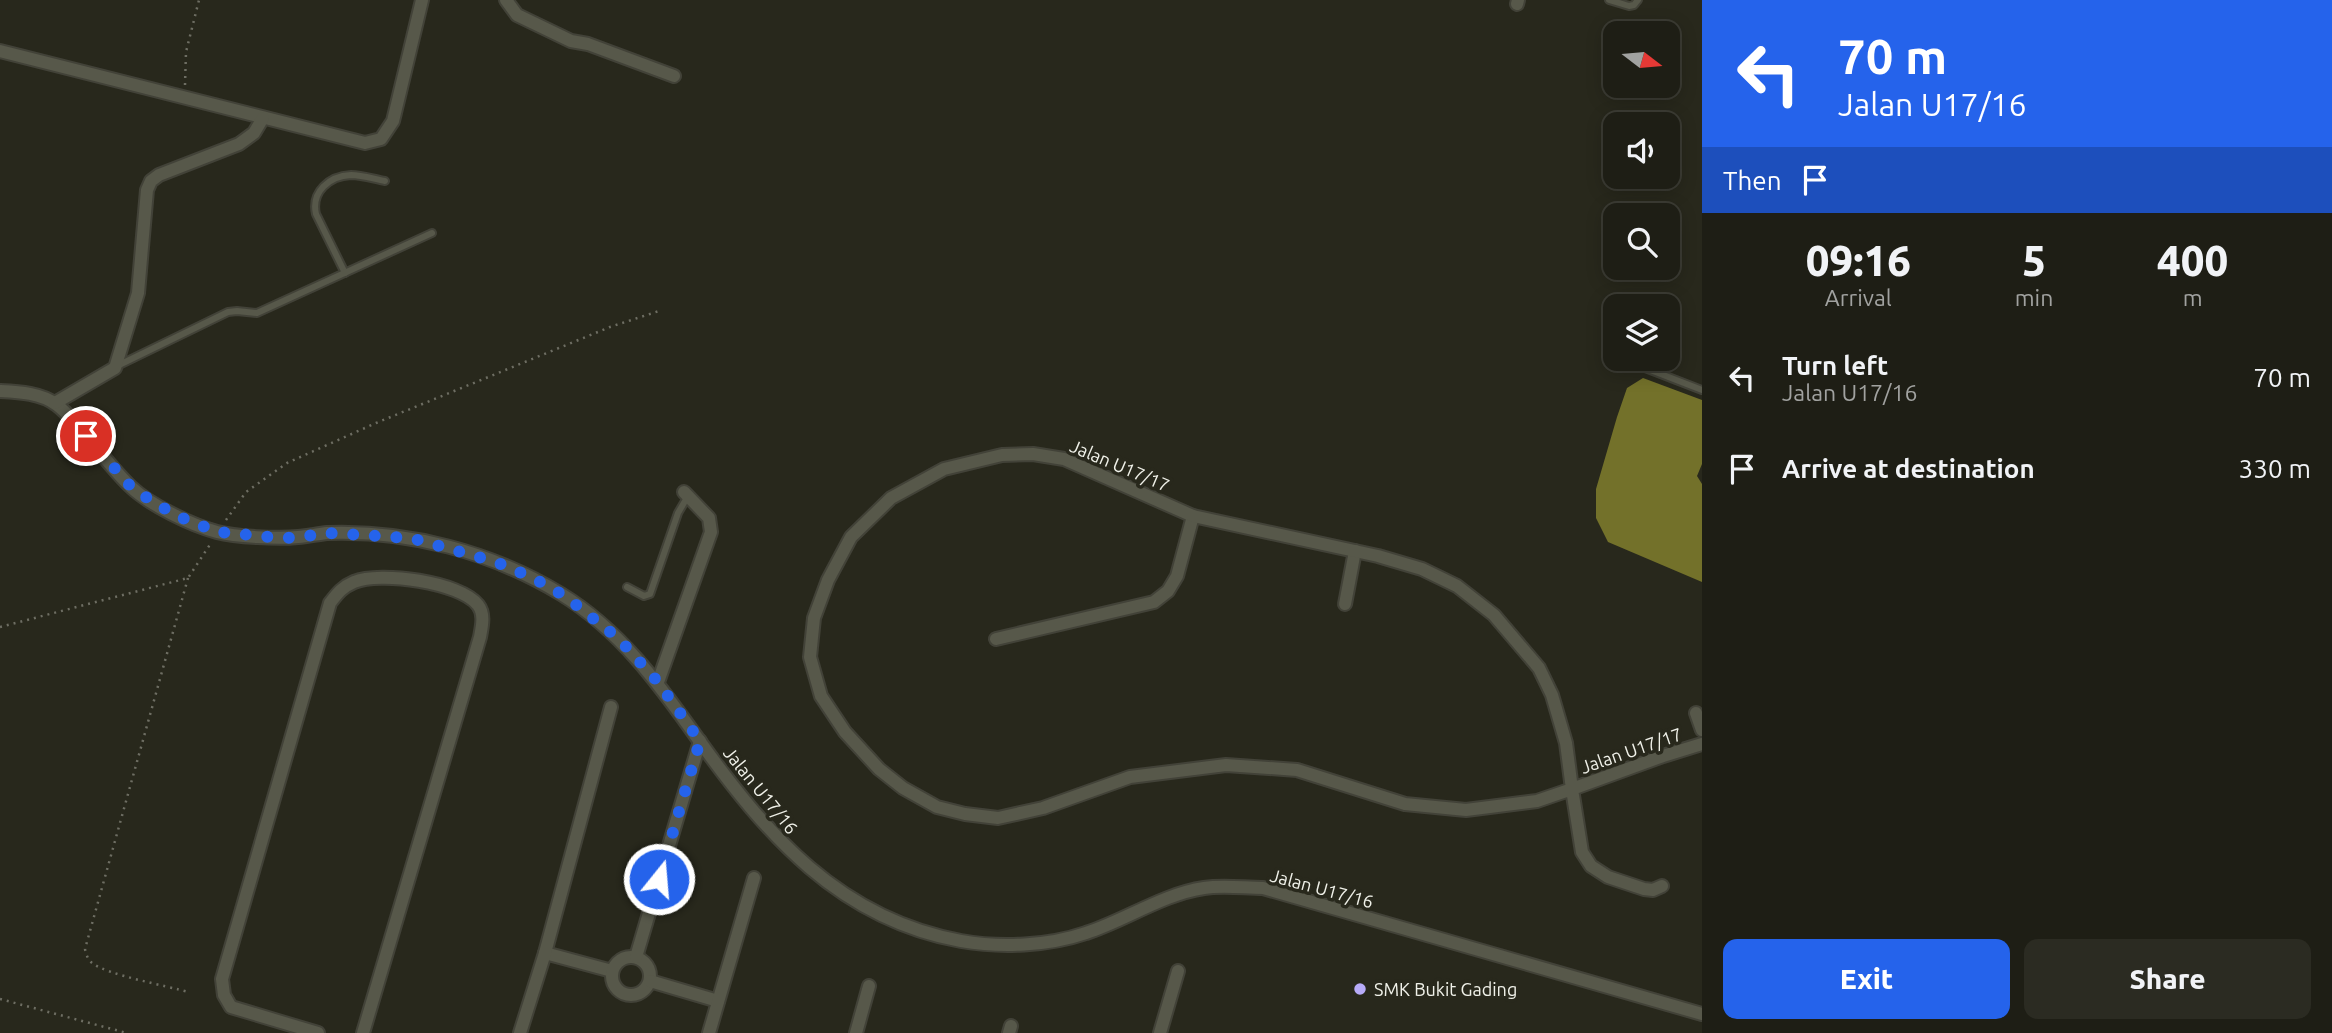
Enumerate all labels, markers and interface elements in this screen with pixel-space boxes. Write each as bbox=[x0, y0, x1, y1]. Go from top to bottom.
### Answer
north arrow bbox=[1603, 21, 1680, 98]
map controls bbox=[1603, 21, 1680, 371]
icon: left bbox=[1723, 28, 1814, 119]
text: 70 m bbox=[1838, 28, 1947, 83]
text: Jalan U17/16 bbox=[1838, 86, 2027, 122]
button: sound bbox=[1603, 112, 1680, 189]
icon: arrive bbox=[1796, 161, 1834, 199]
text: Then bbox=[1723, 166, 1782, 195]
button: search bbox=[1603, 203, 1680, 280]
text: 09:16 bbox=[1806, 237, 1911, 284]
text: 5 bbox=[2022, 237, 2046, 284]
text: 400 bbox=[2157, 237, 2228, 284]
text: Arrival bbox=[1825, 285, 1892, 310]
text: min bbox=[2015, 285, 2053, 310]
text: m bbox=[2183, 285, 2203, 310]
button: layers bbox=[1603, 294, 1680, 371]
text: Turn left bbox=[1782, 351, 1888, 380]
icon: left bbox=[1723, 359, 1761, 397]
text: 70 m bbox=[2253, 363, 2311, 392]
text: Jalan U17/16 bbox=[1782, 380, 1918, 405]
pin bbox=[56, 406, 116, 466]
icon: arrive bbox=[67, 417, 105, 455]
street label: Jalan U17/17 bbox=[1067, 435, 1173, 495]
icon: arrive bbox=[1723, 450, 1761, 488]
text: Arrive at destination bbox=[1782, 454, 2035, 483]
text: 330 m bbox=[2239, 454, 2311, 483]
street label: Jalan U17/17 bbox=[1578, 723, 1684, 777]
street label: Jalan U17/16 bbox=[720, 742, 802, 838]
position arrow bbox=[622, 842, 696, 916]
street label: Jalan U17/16 bbox=[1268, 865, 1376, 911]
button: Exit bbox=[1723, 939, 2010, 1019]
button: Share bbox=[2024, 939, 2311, 1019]
place label: SMK Bukit Gading bbox=[1374, 979, 1517, 999]
marker: SMK Bukit Gading bbox=[1352, 981, 1368, 997]

